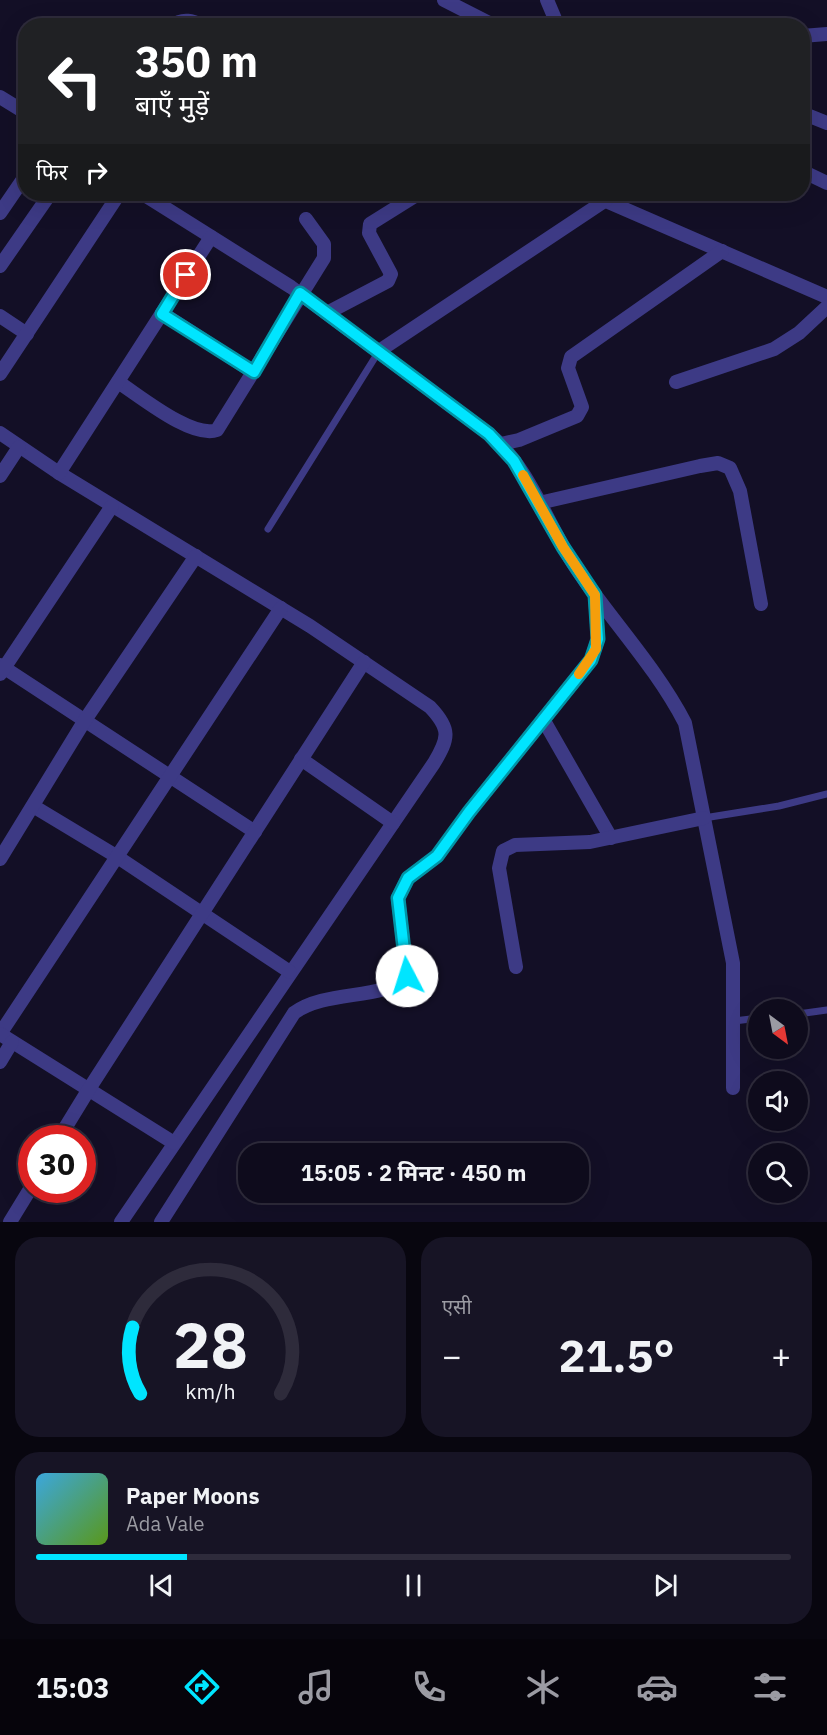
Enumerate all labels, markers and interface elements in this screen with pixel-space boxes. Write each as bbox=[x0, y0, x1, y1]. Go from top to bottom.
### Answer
text: 350 m bbox=[135, 34, 258, 89]
icon: left bbox=[36, 42, 114, 120]
text: बाएँ मुड़ें bbox=[135, 87, 209, 122]
icon: right bbox=[80, 156, 113, 189]
text: फिर bbox=[36, 157, 68, 186]
pin bbox=[160, 249, 211, 300]
icon: arrive bbox=[169, 258, 202, 291]
position arrow bbox=[375, 944, 439, 1008]
north arrow bbox=[748, 999, 808, 1059]
map controls bbox=[748, 999, 808, 1203]
button: sound bbox=[748, 1071, 808, 1131]
speed limit sign: 30 bbox=[18, 1125, 96, 1203]
button: search bbox=[748, 1143, 808, 1203]
text: 15:05 · 2 मिनट · 450 m bbox=[301, 1158, 526, 1187]
text: एसी bbox=[442, 1293, 472, 1320]
text: 28 bbox=[173, 1304, 248, 1385]
text: 21.5° bbox=[558, 1326, 675, 1384]
text: − bbox=[442, 1334, 462, 1377]
text: + bbox=[771, 1334, 791, 1377]
text: km/h bbox=[185, 1377, 236, 1405]
text: Paper Moons bbox=[126, 1481, 259, 1510]
text: Ada Vale bbox=[126, 1510, 205, 1537]
icon: previous bbox=[145, 1569, 178, 1602]
icon: pause bbox=[397, 1569, 430, 1602]
icon: next bbox=[649, 1569, 682, 1602]
icon: directions bbox=[181, 1666, 223, 1708]
icon: music bbox=[295, 1666, 337, 1708]
icon: phone bbox=[408, 1666, 450, 1708]
icon: climate bbox=[522, 1666, 564, 1708]
icon: car bbox=[636, 1666, 678, 1708]
icon: filters bbox=[749, 1666, 791, 1708]
text: 15:03 bbox=[36, 1670, 110, 1705]

